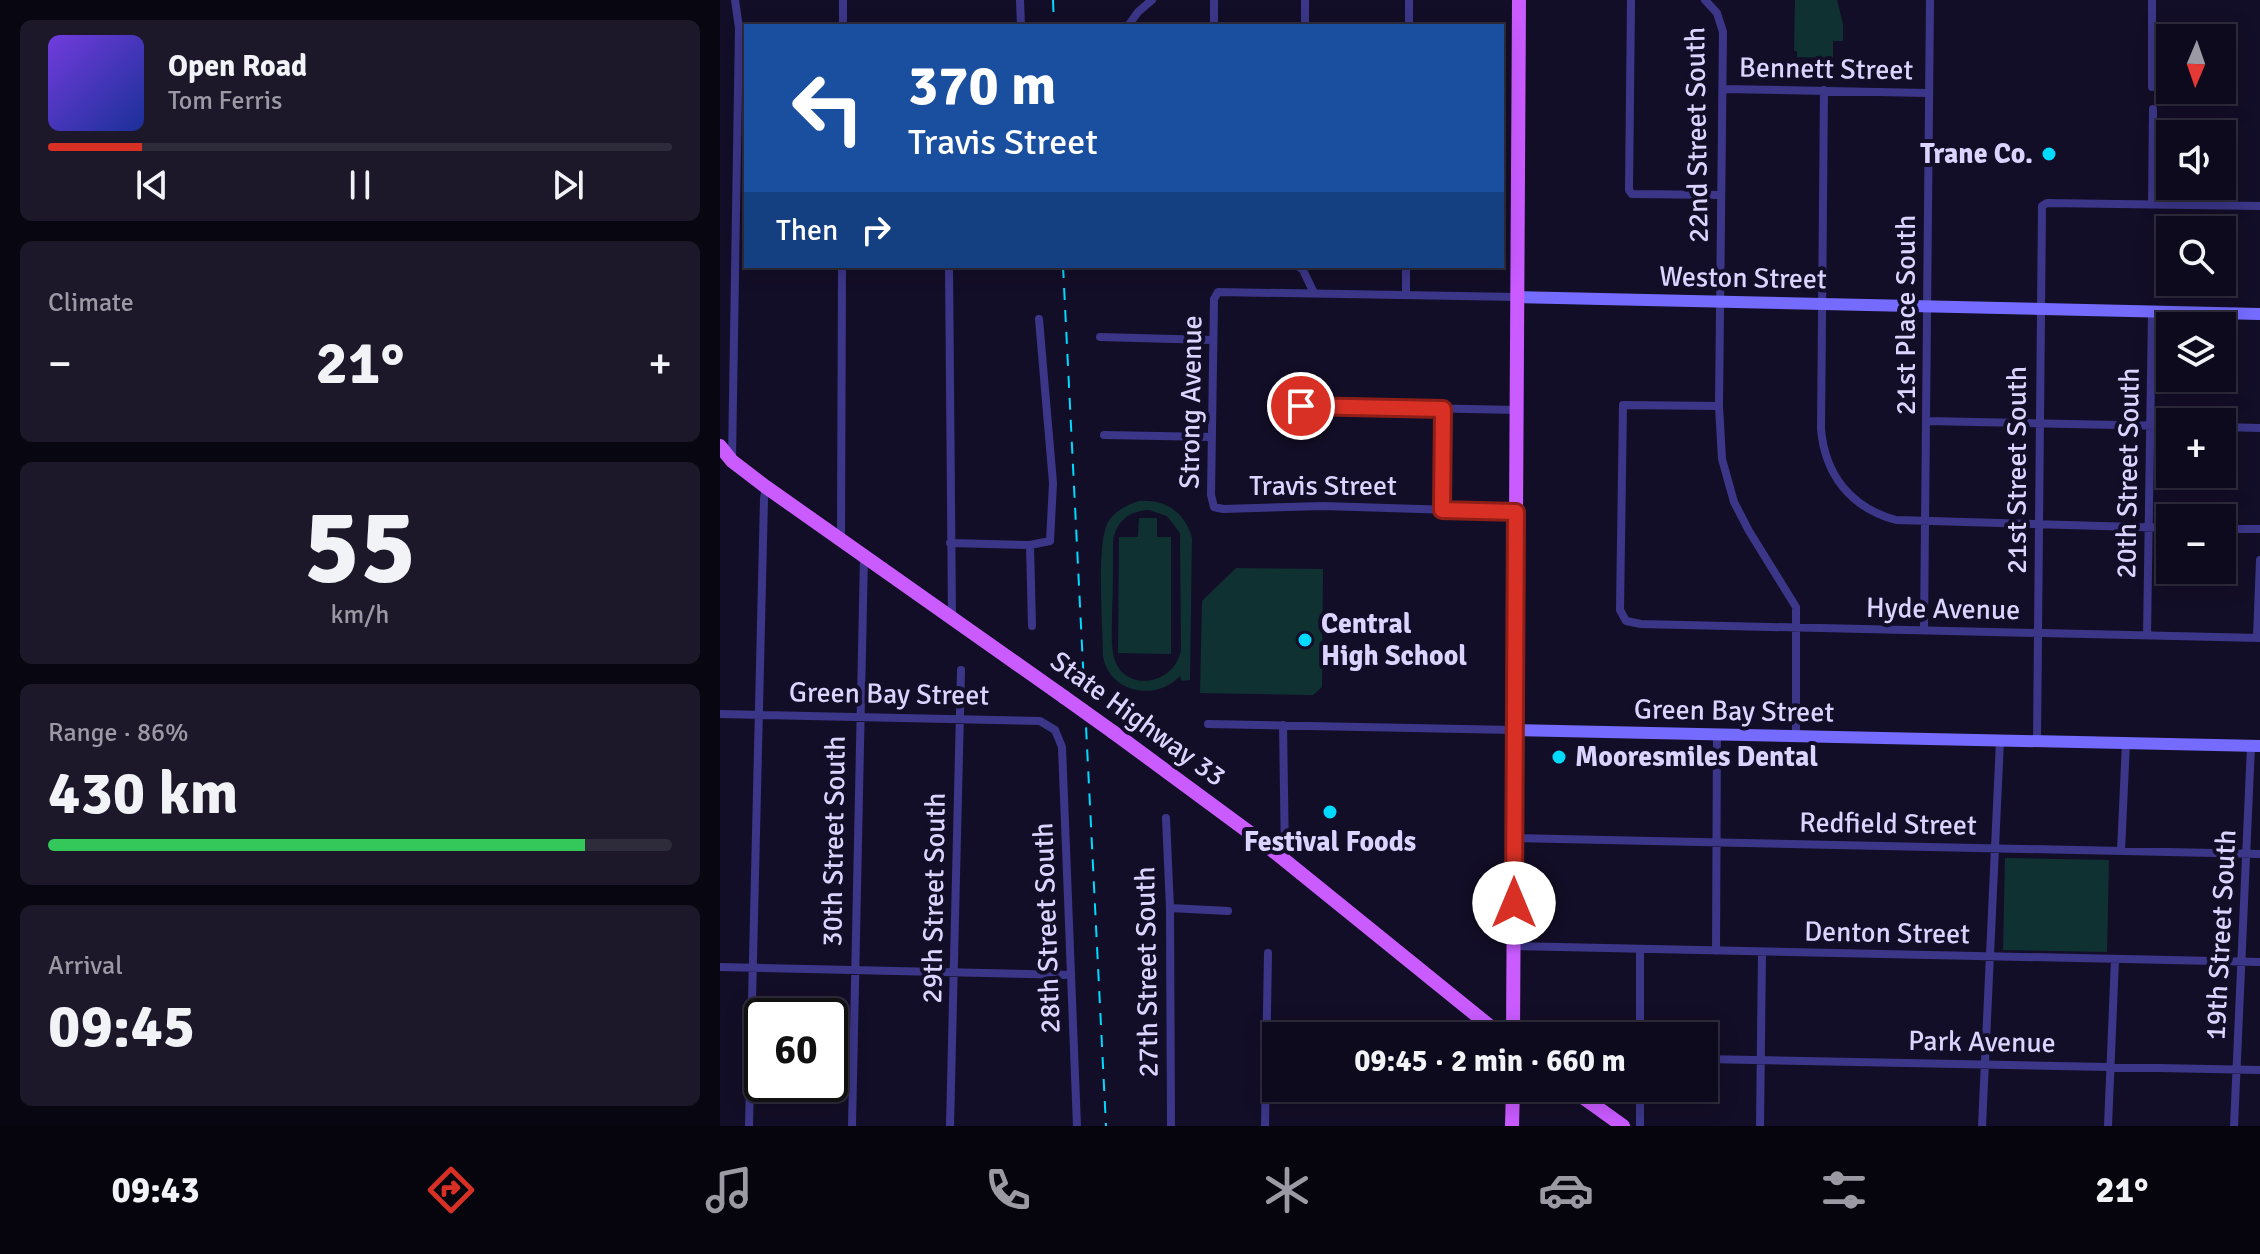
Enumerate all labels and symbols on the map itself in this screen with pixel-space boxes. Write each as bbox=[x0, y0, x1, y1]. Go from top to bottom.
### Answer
north arrow bbox=[2156, 24, 2236, 104]
street label: 22nd Street South bbox=[1678, 27, 1716, 243]
street label: Bennett Street bbox=[1739, 50, 1914, 88]
place label: Trane Co. bbox=[1920, 137, 2033, 171]
marker: Trane Co. bbox=[2040, 145, 2058, 163]
street label: 21st Place South bbox=[1889, 215, 1923, 415]
street label: Weston Street bbox=[1659, 260, 1827, 296]
street label: Strong Avenue bbox=[1172, 315, 1210, 489]
street label: 21st Street South bbox=[2000, 366, 2034, 574]
street label: 20th Street South bbox=[2109, 367, 2147, 579]
pin bbox=[1267, 372, 1335, 440]
street label: Travis Street bbox=[1249, 469, 1397, 503]
street label: Hyde Avenue bbox=[1866, 591, 2020, 627]
place label: Central High School bbox=[1321, 607, 1467, 673]
marker: Central High School bbox=[1296, 631, 1314, 649]
street label: State Highway 33 bbox=[1044, 644, 1232, 794]
street label: Green Bay Street bbox=[789, 675, 990, 713]
street label: Green Bay Street bbox=[1634, 692, 1835, 730]
street label: 30th Street South bbox=[815, 735, 853, 947]
place label: Mooresmiles Dental bbox=[1575, 740, 1818, 774]
marker: Mooresmiles Dental bbox=[1550, 748, 1568, 766]
street label: 29th Street South bbox=[915, 792, 953, 1004]
marker: Festival Foods bbox=[1321, 803, 1339, 821]
street label: Redfield Street bbox=[1799, 805, 1977, 843]
street label: 28th Street South bbox=[1026, 822, 1068, 1034]
place label: Festival Foods bbox=[1244, 825, 1416, 859]
street label: 19th Street South bbox=[2199, 829, 2243, 1041]
position arrow bbox=[1472, 861, 1556, 945]
street label: 27th Street South bbox=[1128, 866, 1166, 1078]
street label: Denton Street bbox=[1804, 915, 1970, 951]
speed limit sign: 60 bbox=[744, 998, 848, 1102]
street label: Park Avenue bbox=[1908, 1024, 2056, 1060]

